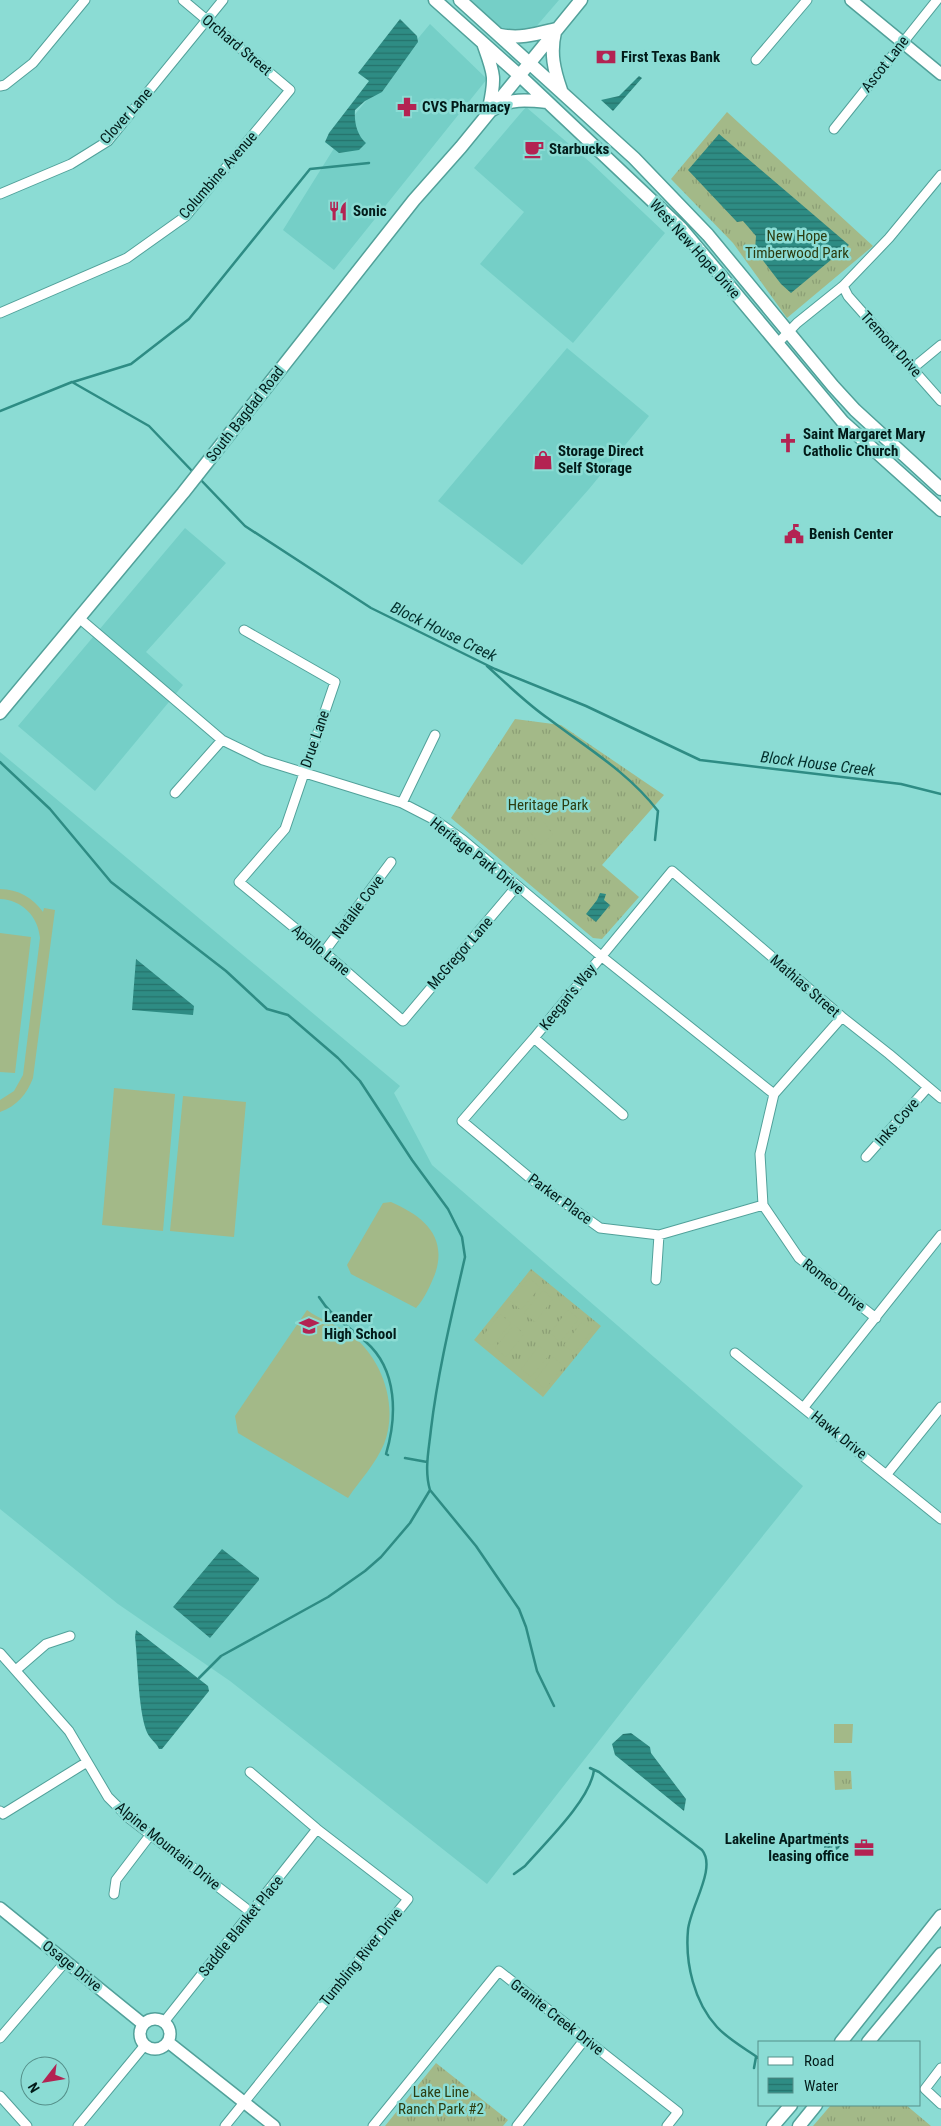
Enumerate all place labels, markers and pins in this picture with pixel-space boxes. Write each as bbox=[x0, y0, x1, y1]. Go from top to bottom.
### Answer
bank icon: First Texas Bank bbox=[595, 46, 617, 68]
place label: First Texas Bank bbox=[621, 48, 721, 66]
pharmacy icon: CVS Pharmacy bbox=[396, 96, 418, 118]
place label: CVS Pharmacy bbox=[422, 98, 511, 116]
cafe icon: Starbucks bbox=[523, 138, 545, 160]
place label: Starbucks bbox=[549, 140, 610, 158]
restaurant icon: Sonic bbox=[327, 200, 349, 222]
place label: Sonic bbox=[353, 202, 387, 220]
place label: Saint Margaret Mary Catholic Church bbox=[803, 425, 926, 460]
church icon: Saint Margaret Mary Catholic Church bbox=[777, 432, 799, 454]
place label: Storage Direct Self Storage bbox=[558, 442, 644, 477]
shop icon: Storage Direct Self Storage bbox=[532, 449, 554, 471]
public building icon: Benish Center bbox=[783, 523, 805, 545]
place label: Benish Center bbox=[809, 525, 893, 543]
place label: Leander High School bbox=[324, 1308, 396, 1343]
school or university icon: Leander High School bbox=[298, 1315, 320, 1337]
place label: Lakeline Apartments leasing office bbox=[725, 1830, 849, 1865]
office icon: Lakeline Apartments leasing office bbox=[853, 1837, 875, 1859]

